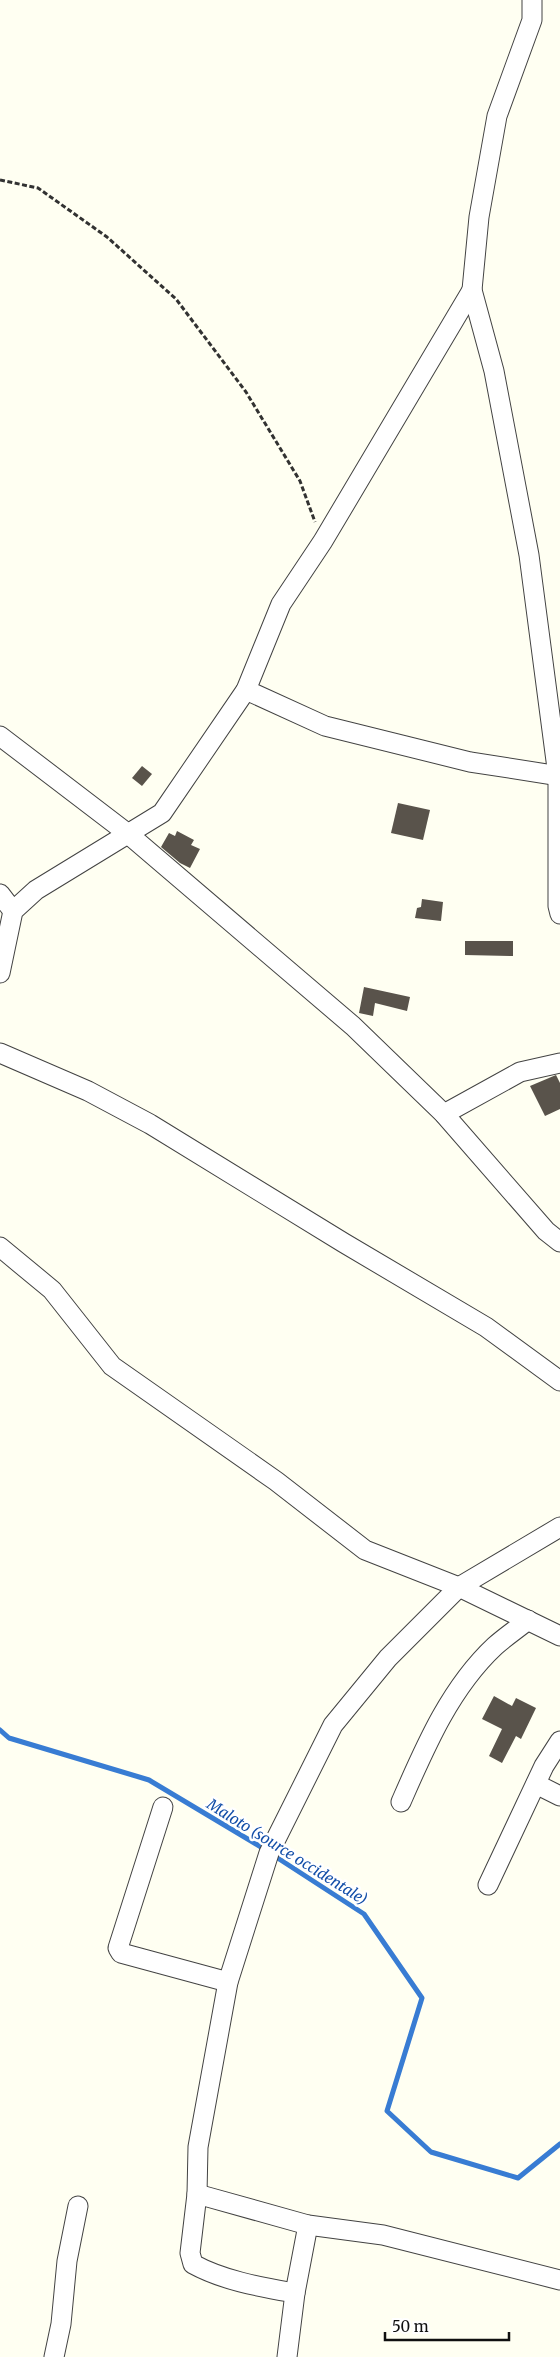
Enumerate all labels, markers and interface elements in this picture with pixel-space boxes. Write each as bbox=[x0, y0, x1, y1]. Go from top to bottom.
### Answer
water label: Maloto (source occidentale) bbox=[203, 1794, 371, 1909]
scale bar bbox=[385, 2310, 509, 2342]
text: 50 m bbox=[392, 2317, 429, 2336]

